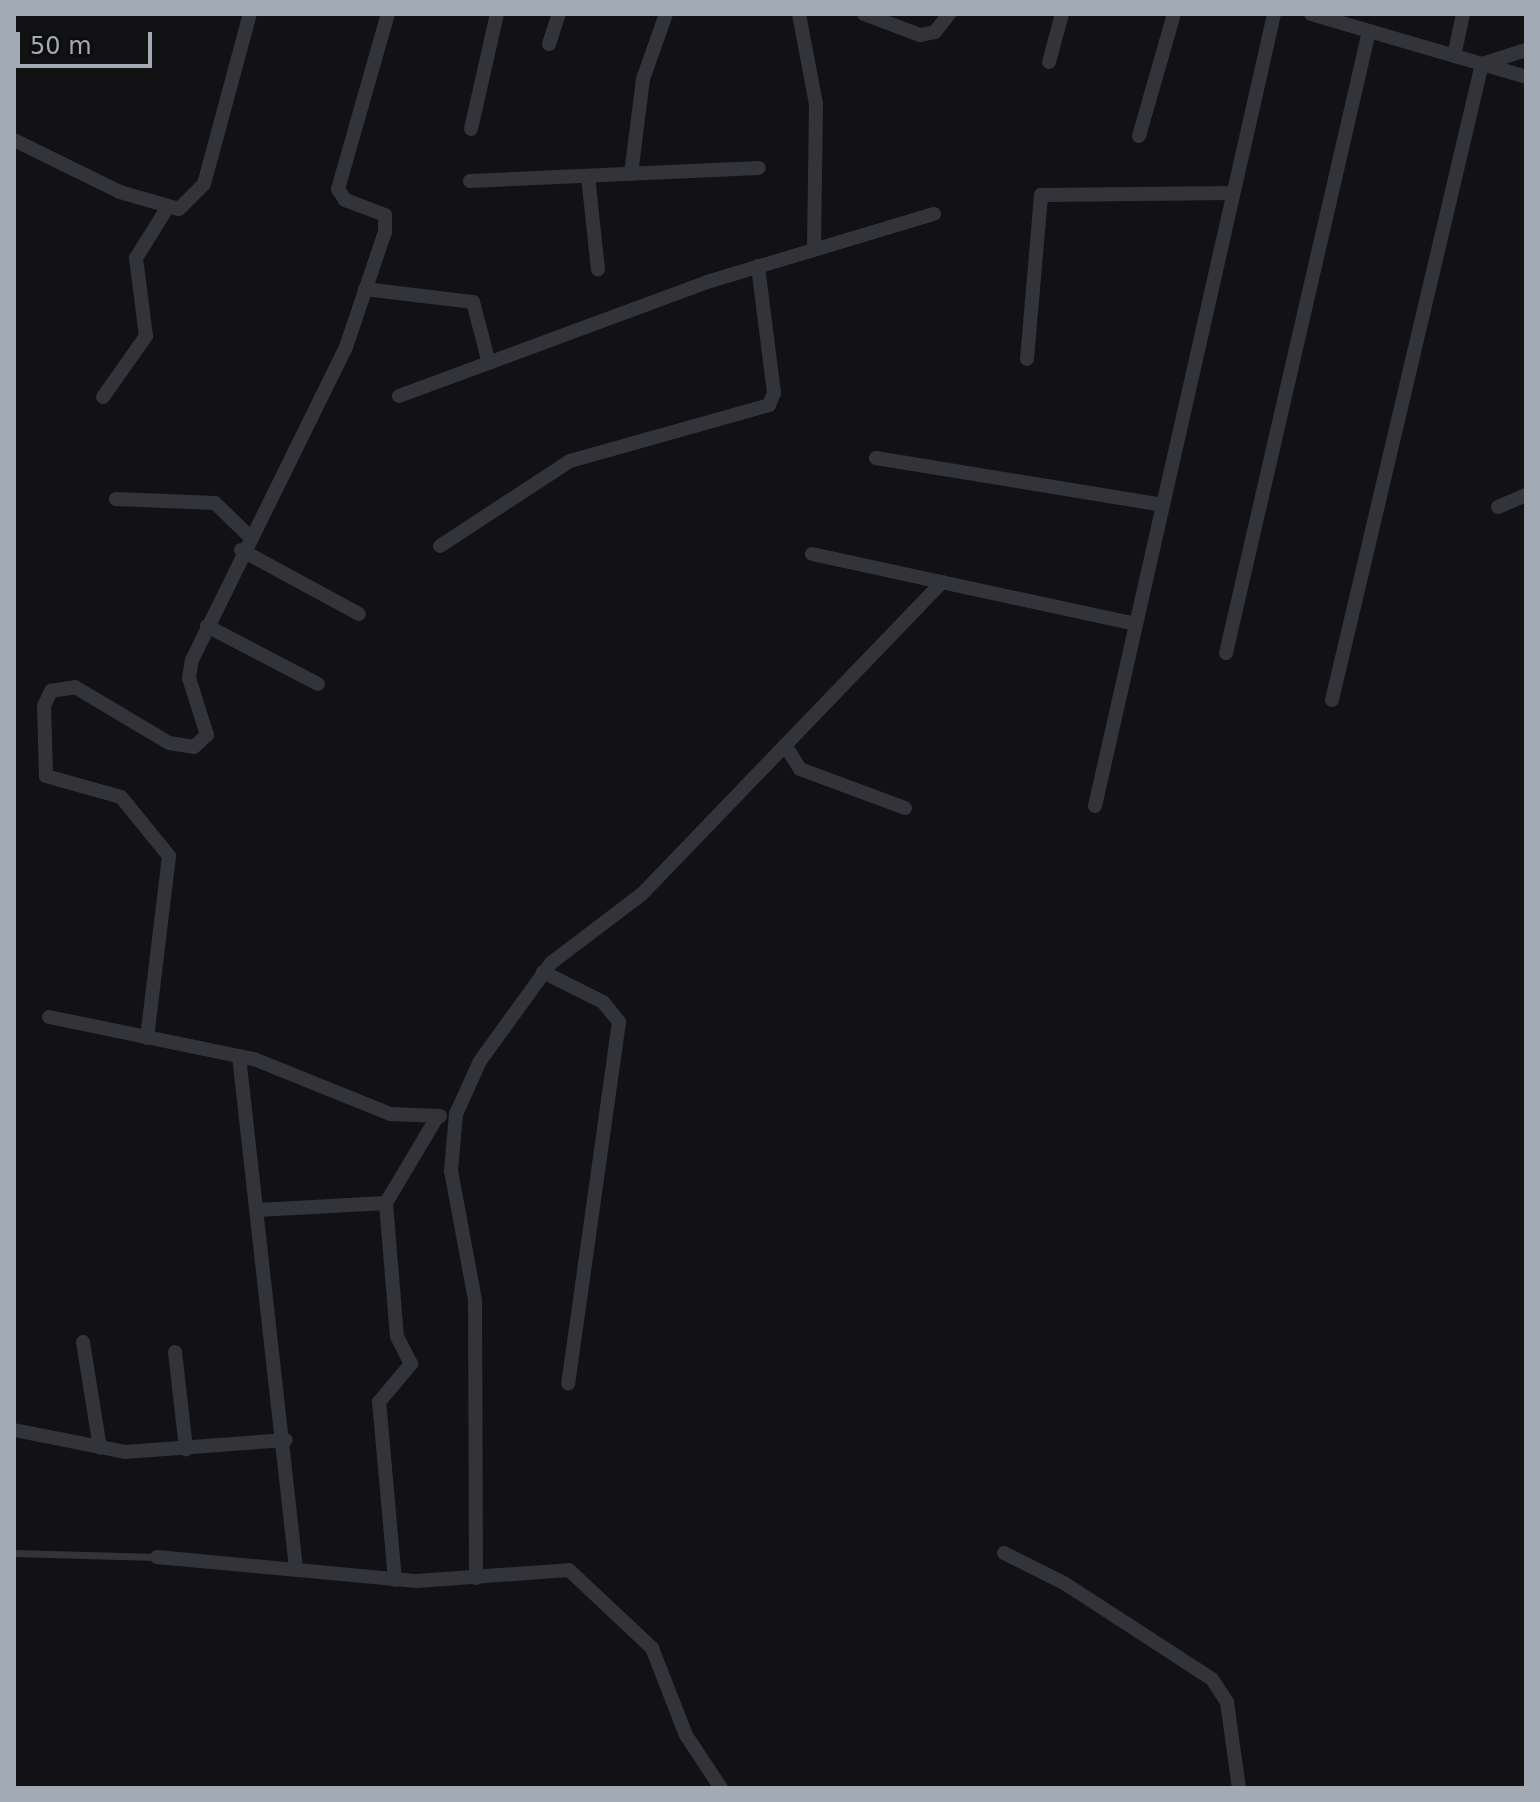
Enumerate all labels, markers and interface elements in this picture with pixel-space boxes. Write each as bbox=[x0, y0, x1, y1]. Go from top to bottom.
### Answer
scale bar bbox=[20, 16, 156, 66]
text: 50 m bbox=[30, 32, 92, 60]

